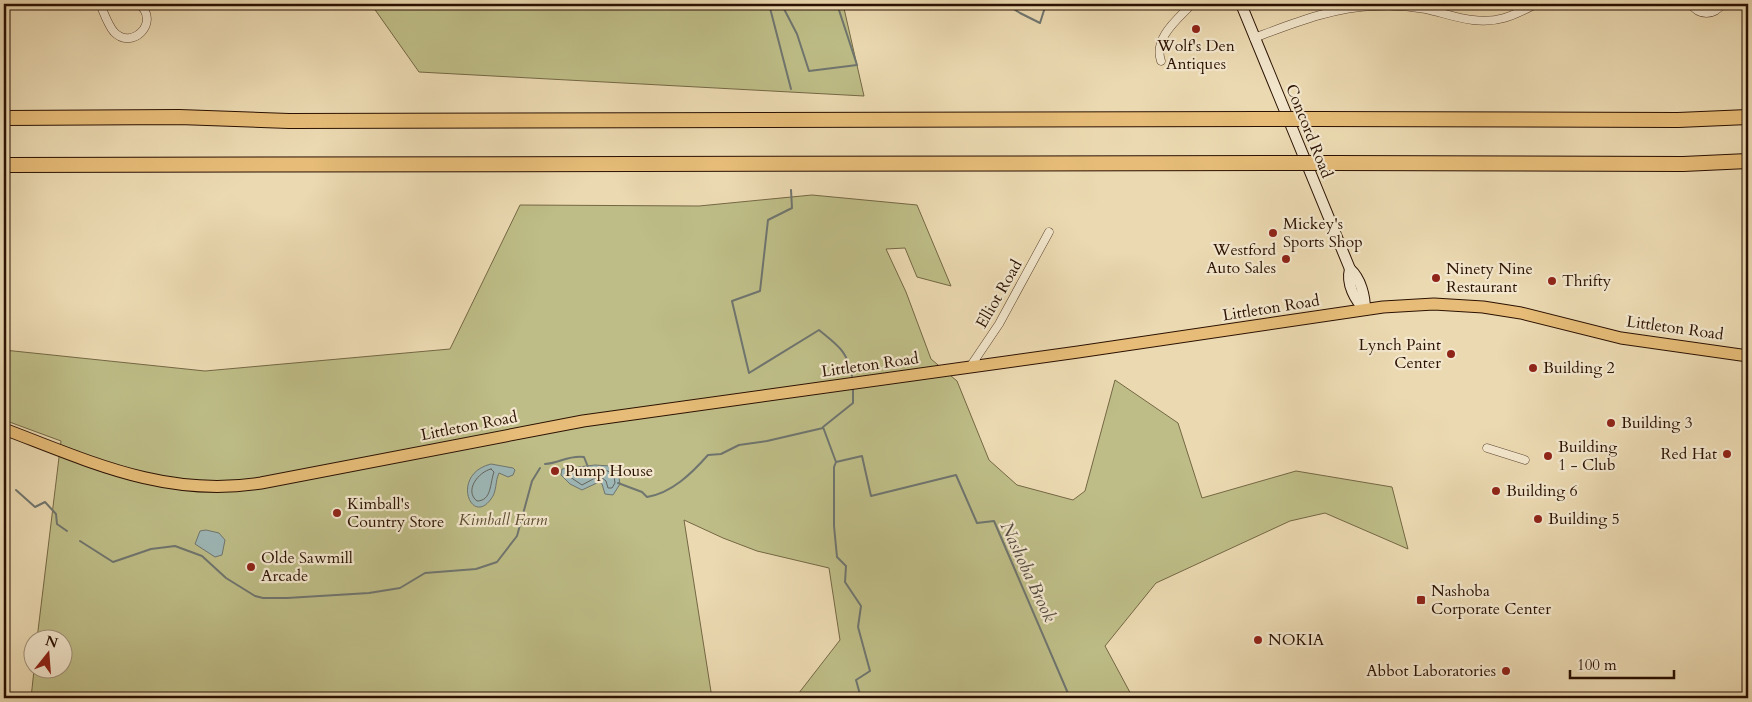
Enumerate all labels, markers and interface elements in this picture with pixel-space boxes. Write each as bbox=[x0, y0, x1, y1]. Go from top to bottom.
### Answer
marker: Wolf's Den Antiques bbox=[1190, 23, 1202, 35]
place label: Wolf's Den Antiques bbox=[1156, 35, 1235, 75]
street label: Concord Road bbox=[1280, 81, 1338, 182]
place label: Mickey's Sports Shop bbox=[1283, 213, 1363, 253]
marker: Mickey's Sports Shop bbox=[1267, 227, 1279, 239]
place label: Westford Auto Sales bbox=[1206, 239, 1276, 279]
marker: Westford Auto Sales bbox=[1280, 253, 1292, 265]
street label: Elliot Road bbox=[971, 255, 1028, 332]
place label: Ninety Nine Restaurant bbox=[1446, 258, 1533, 298]
place label: Thrifty bbox=[1562, 270, 1612, 292]
marker: Ninety Nine Restaurant bbox=[1430, 272, 1442, 284]
marker: Thrifty bbox=[1546, 275, 1558, 287]
street label: Littleton Road bbox=[1221, 289, 1322, 327]
street label: Littleton Road bbox=[1625, 310, 1725, 346]
place label: Lynch Paint Center bbox=[1358, 334, 1441, 374]
street label: Littleton Road bbox=[820, 347, 920, 383]
marker: Lynch Paint Center bbox=[1445, 348, 1457, 360]
place label: Building 2 bbox=[1543, 357, 1615, 379]
marker: Building 2 bbox=[1527, 362, 1539, 374]
street label: Littleton Road bbox=[419, 406, 520, 446]
place label: Building 3 bbox=[1621, 412, 1693, 434]
marker: Building 3 bbox=[1605, 417, 1617, 429]
place label: Building 1 - Club bbox=[1558, 436, 1617, 476]
place label: Red Hat bbox=[1660, 443, 1717, 465]
marker: Red Hat bbox=[1721, 448, 1733, 460]
marker: Building 1 - Club bbox=[1542, 450, 1554, 462]
place label: Pump House bbox=[565, 460, 653, 482]
marker: Pump House bbox=[549, 465, 561, 477]
place label: Building 6 bbox=[1506, 480, 1578, 502]
marker: Building 6 bbox=[1490, 485, 1502, 497]
place label: Kimball's Country Store bbox=[347, 493, 444, 533]
marker: Kimball's Country Store bbox=[331, 507, 343, 519]
place label: Building 5 bbox=[1548, 508, 1620, 530]
park label: Kimball Farm bbox=[458, 509, 548, 531]
marker: Building 5 bbox=[1532, 513, 1544, 525]
water label: Nashoba Brook bbox=[994, 518, 1062, 626]
place label: Olde Sawmill Arcade bbox=[261, 547, 353, 587]
marker: Olde Sawmill Arcade bbox=[245, 561, 257, 573]
place label: Nashoba Corporate Center bbox=[1431, 580, 1551, 620]
marker: Nashoba Corporate Center bbox=[1415, 594, 1427, 606]
place label: NOKIA bbox=[1268, 629, 1325, 651]
north arrow bbox=[22, 630, 72, 680]
text: N bbox=[43, 631, 60, 653]
marker: NOKIA bbox=[1252, 634, 1264, 646]
scale bar bbox=[1570, 647, 1673, 679]
text: 100 m bbox=[1577, 655, 1617, 675]
place label: Abbot Laboratories bbox=[1366, 660, 1496, 682]
marker: Abbot Laboratories bbox=[1500, 665, 1512, 677]

